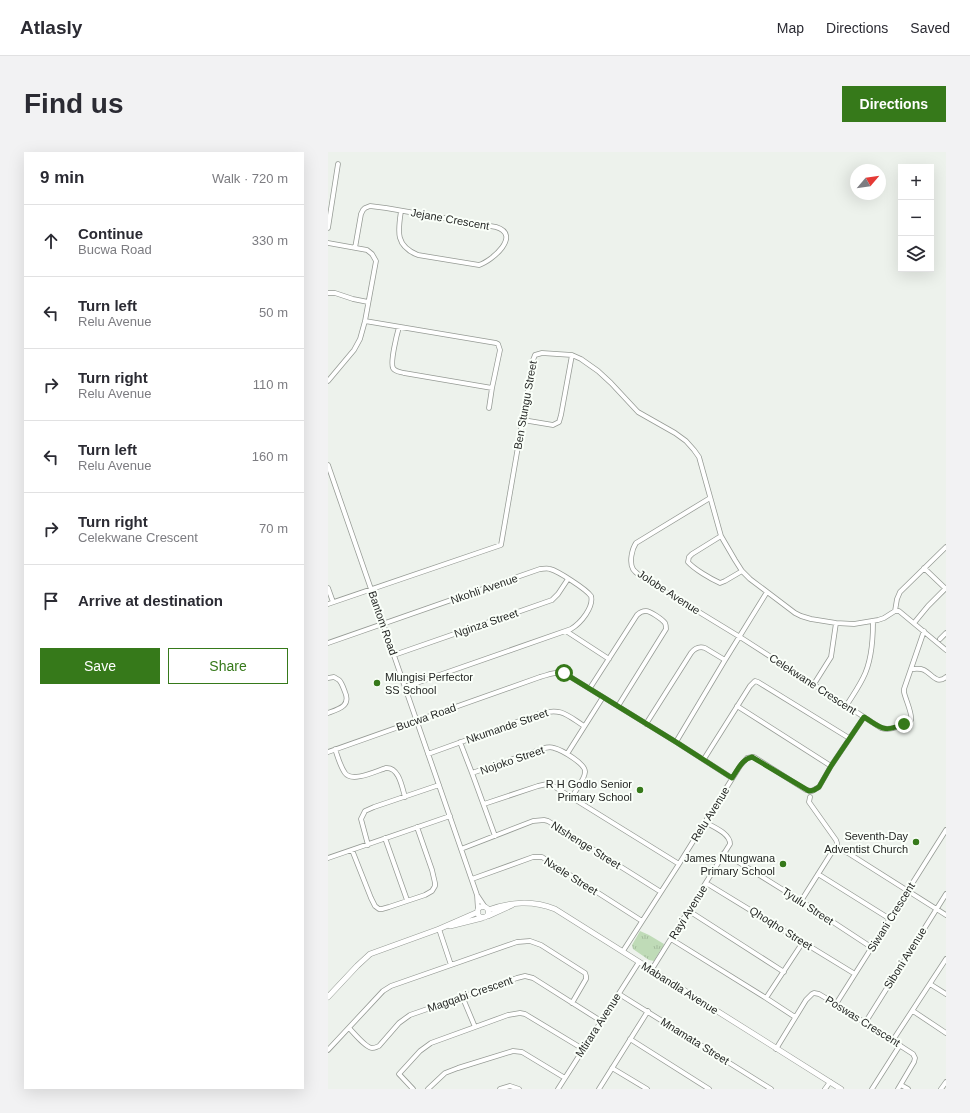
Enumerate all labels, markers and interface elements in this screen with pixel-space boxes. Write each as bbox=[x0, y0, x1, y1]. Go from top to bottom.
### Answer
text: Atlasly bbox=[20, 17, 82, 38]
text: Map bbox=[777, 20, 804, 36]
text: Directions bbox=[826, 20, 888, 36]
text: Saved bbox=[910, 20, 950, 36]
button: Directions bbox=[842, 86, 946, 122]
text: Find us bbox=[24, 88, 124, 119]
north arrow bbox=[850, 164, 886, 200]
map controls bbox=[898, 164, 934, 272]
button: + bbox=[898, 164, 934, 200]
text: 9 min bbox=[40, 168, 84, 187]
text: Walk · 720 m bbox=[212, 171, 288, 186]
button: − bbox=[898, 200, 934, 236]
street label: Jejane Crescent bbox=[410, 206, 490, 232]
text: Continue bbox=[78, 225, 143, 242]
icon: ahead bbox=[40, 230, 62, 252]
text: 330 m bbox=[252, 233, 288, 248]
button: layers bbox=[898, 236, 934, 272]
text: Bucwa Road bbox=[78, 242, 152, 257]
text: Turn left bbox=[78, 297, 137, 314]
icon: left bbox=[40, 302, 62, 324]
text: 50 m bbox=[259, 305, 288, 320]
text: Relu Avenue bbox=[78, 314, 152, 329]
street label: Ben Stungu Street bbox=[511, 360, 539, 450]
text: Turn right bbox=[78, 369, 148, 386]
icon: right bbox=[40, 374, 62, 396]
text: 110 m bbox=[253, 377, 288, 392]
text: Relu Avenue bbox=[78, 386, 152, 401]
text: Turn left bbox=[78, 441, 137, 458]
icon: left bbox=[40, 446, 62, 468]
text: 160 m bbox=[252, 449, 288, 464]
text: Relu Avenue bbox=[78, 458, 152, 473]
text: Turn right bbox=[78, 513, 148, 530]
icon: right bbox=[40, 518, 62, 540]
text: 70 m bbox=[259, 521, 288, 536]
text: Celekwane Crescent bbox=[78, 530, 198, 545]
street label: Jolobe Avenue bbox=[636, 567, 702, 617]
street label: Nkohli Avenue bbox=[449, 572, 519, 606]
street label: Bantom Road bbox=[366, 589, 400, 657]
icon: arrive bbox=[40, 590, 62, 612]
text: Arrive at destination bbox=[78, 592, 223, 609]
street label: Nginza Street bbox=[453, 606, 519, 640]
button: Save bbox=[40, 648, 160, 684]
button: Share bbox=[168, 648, 288, 684]
street label: Celekwane Crescent bbox=[767, 651, 859, 717]
route start bbox=[555, 664, 573, 682]
place label: Mlungisi Perfector SS School bbox=[385, 671, 473, 696]
marker: Mlungisi Perfector SS School bbox=[372, 678, 382, 688]
street label: Bucwa Road bbox=[395, 701, 457, 733]
street label: Nkumande Street bbox=[465, 706, 549, 746]
route end bbox=[895, 715, 913, 733]
street label: Nojoko Street bbox=[479, 743, 545, 777]
place label: R H Godlo Senior Primary School bbox=[546, 778, 632, 803]
street label: Relu Avenue bbox=[688, 784, 732, 844]
marker: R H Godlo Senior Primary School bbox=[635, 785, 645, 795]
street label: Ntshenge Street bbox=[549, 819, 623, 871]
place label: Seventh-Day Adventist Church bbox=[824, 830, 908, 855]
marker: Seventh-Day Adventist Church bbox=[911, 837, 921, 847]
place label: James Ntungwana Primary School bbox=[684, 852, 776, 877]
street label: Nxele Street bbox=[542, 855, 600, 897]
marker: James Ntungwana Primary School bbox=[778, 859, 788, 869]
street label: Siwani Crescent bbox=[865, 880, 917, 954]
street label: Rayi Avenue bbox=[667, 883, 709, 941]
street label: Tyulu Street bbox=[780, 885, 836, 927]
street label: Qhoqho Street bbox=[747, 904, 815, 952]
street label: Siboni Avenue bbox=[881, 925, 929, 991]
street label: Mabandla Avenue bbox=[640, 960, 720, 1016]
street label: Magqabi Crescent bbox=[426, 974, 514, 1014]
street label: Mtirara Avenue bbox=[573, 991, 623, 1059]
street label: Poswas Crescent bbox=[824, 993, 902, 1049]
street label: Mnamata Street bbox=[659, 1015, 731, 1067]

